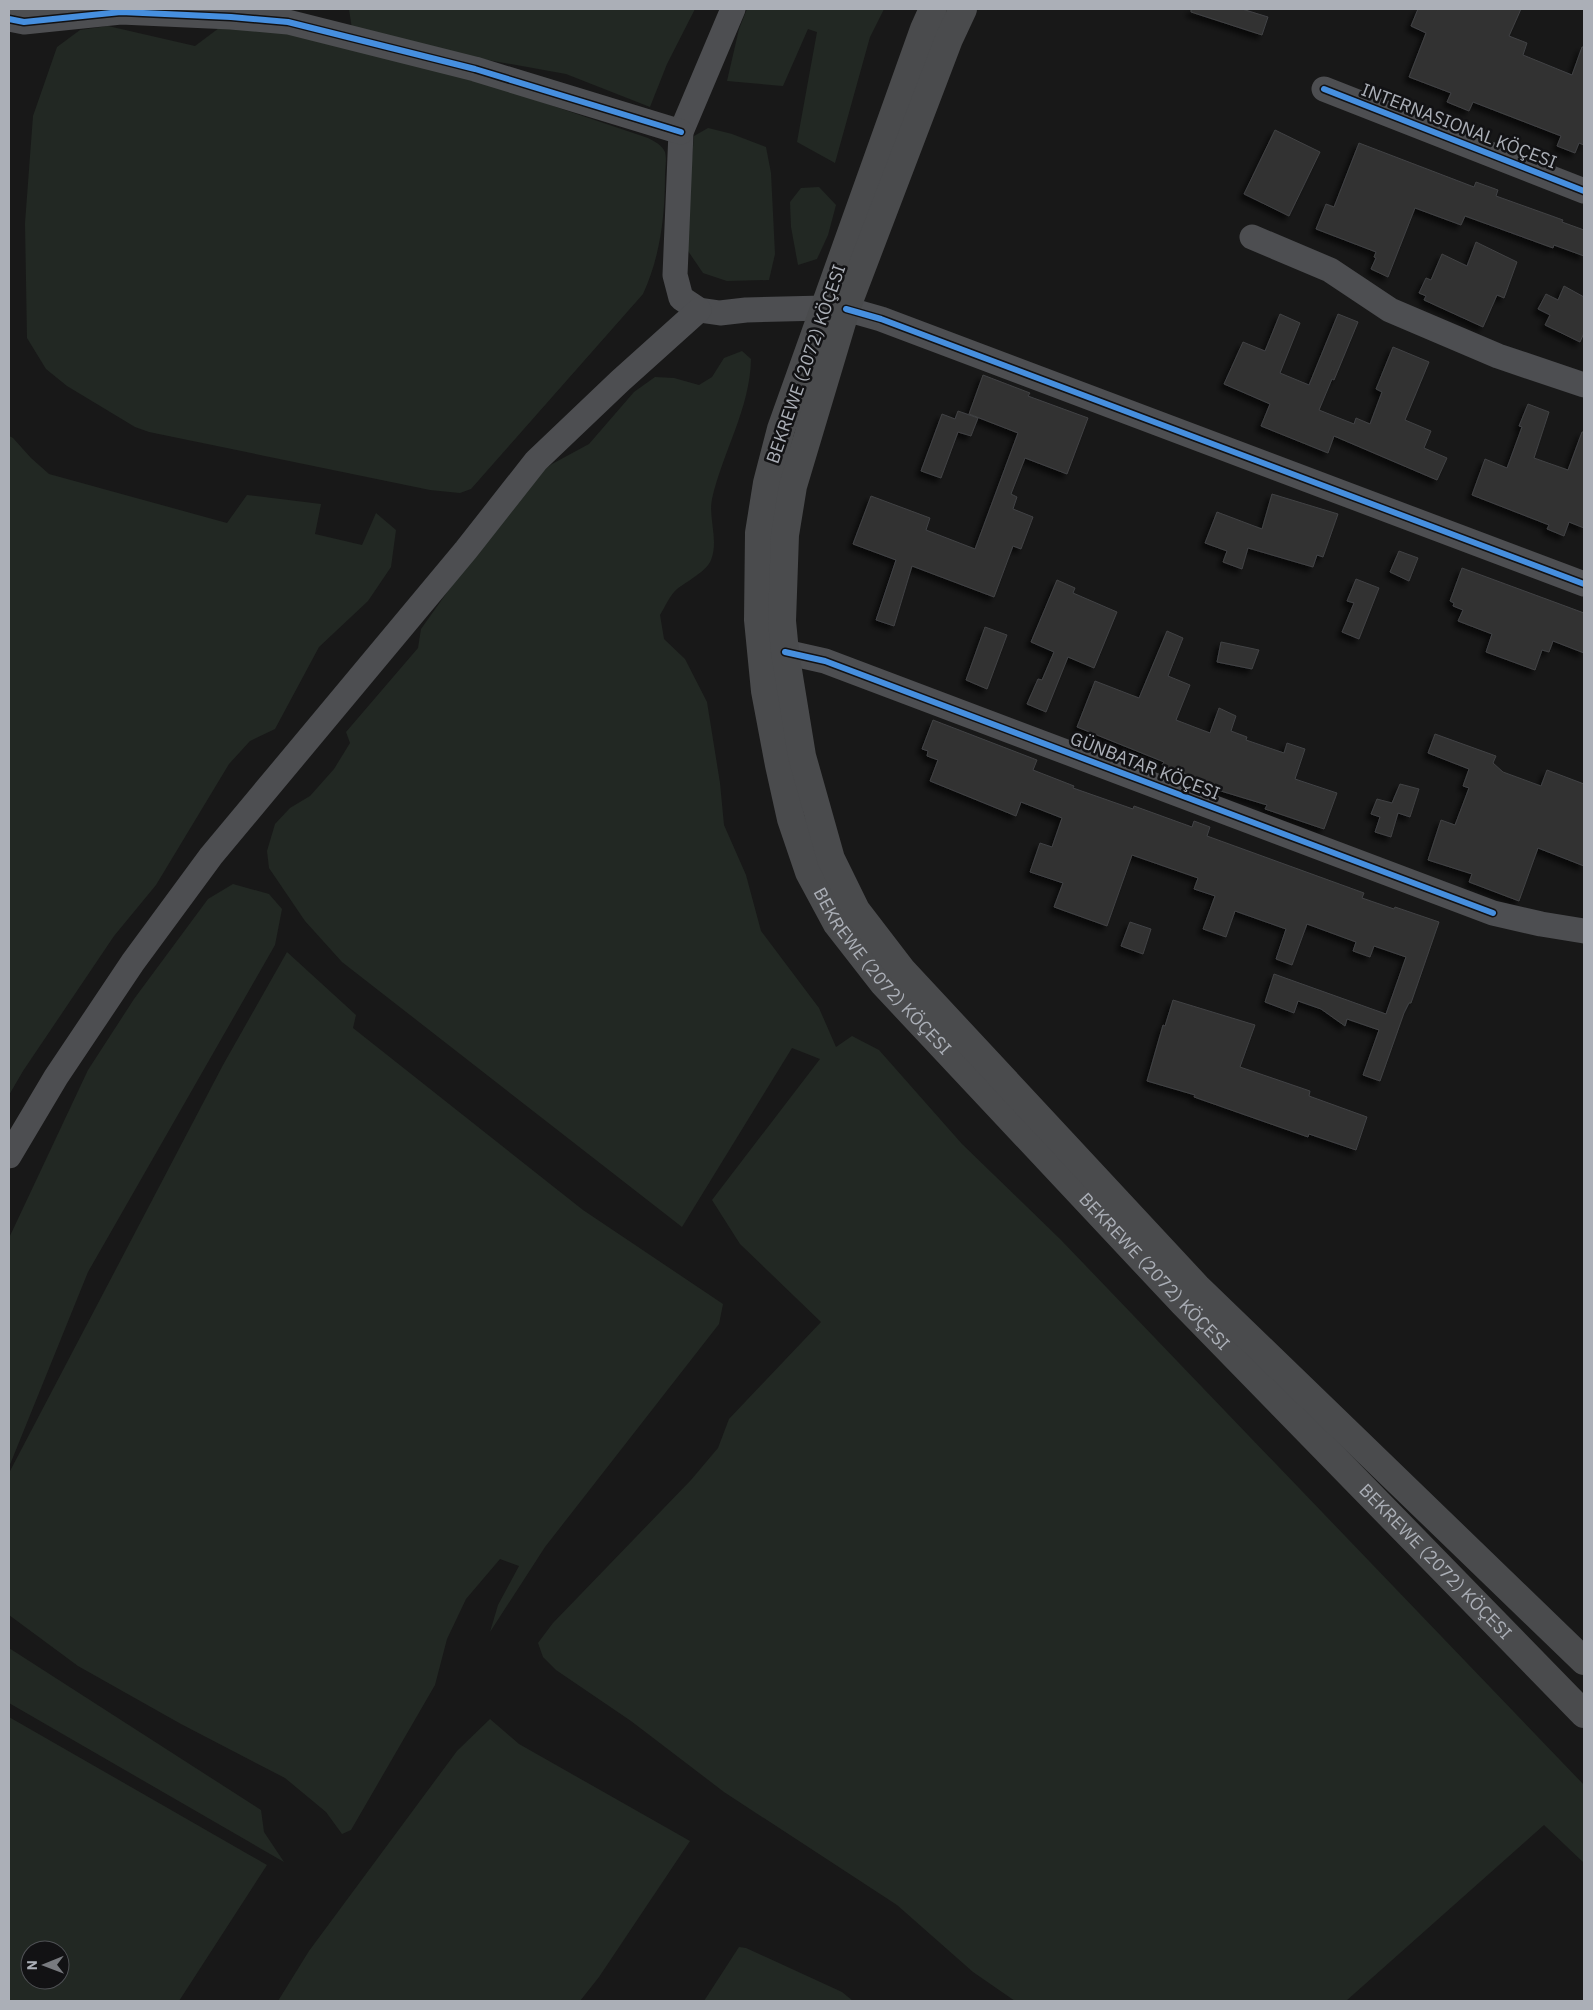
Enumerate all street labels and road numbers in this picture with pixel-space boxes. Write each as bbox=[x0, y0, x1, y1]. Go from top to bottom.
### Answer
street label: INTERNASIONAL KÖÇESI bbox=[1358, 78, 1560, 173]
street label: BEKREWE (2072) KÖÇESI bbox=[761, 261, 850, 466]
street label: GÜNBATAR KÖÇESI bbox=[1067, 726, 1223, 805]
street label: BEKREWE (2072) KÖÇESI bbox=[808, 883, 956, 1060]
street label: BEKREWE (2072) KÖÇESI bbox=[1074, 1187, 1235, 1355]
street label: BEKREWE (2072) KÖÇESI bbox=[1354, 1478, 1517, 1644]

